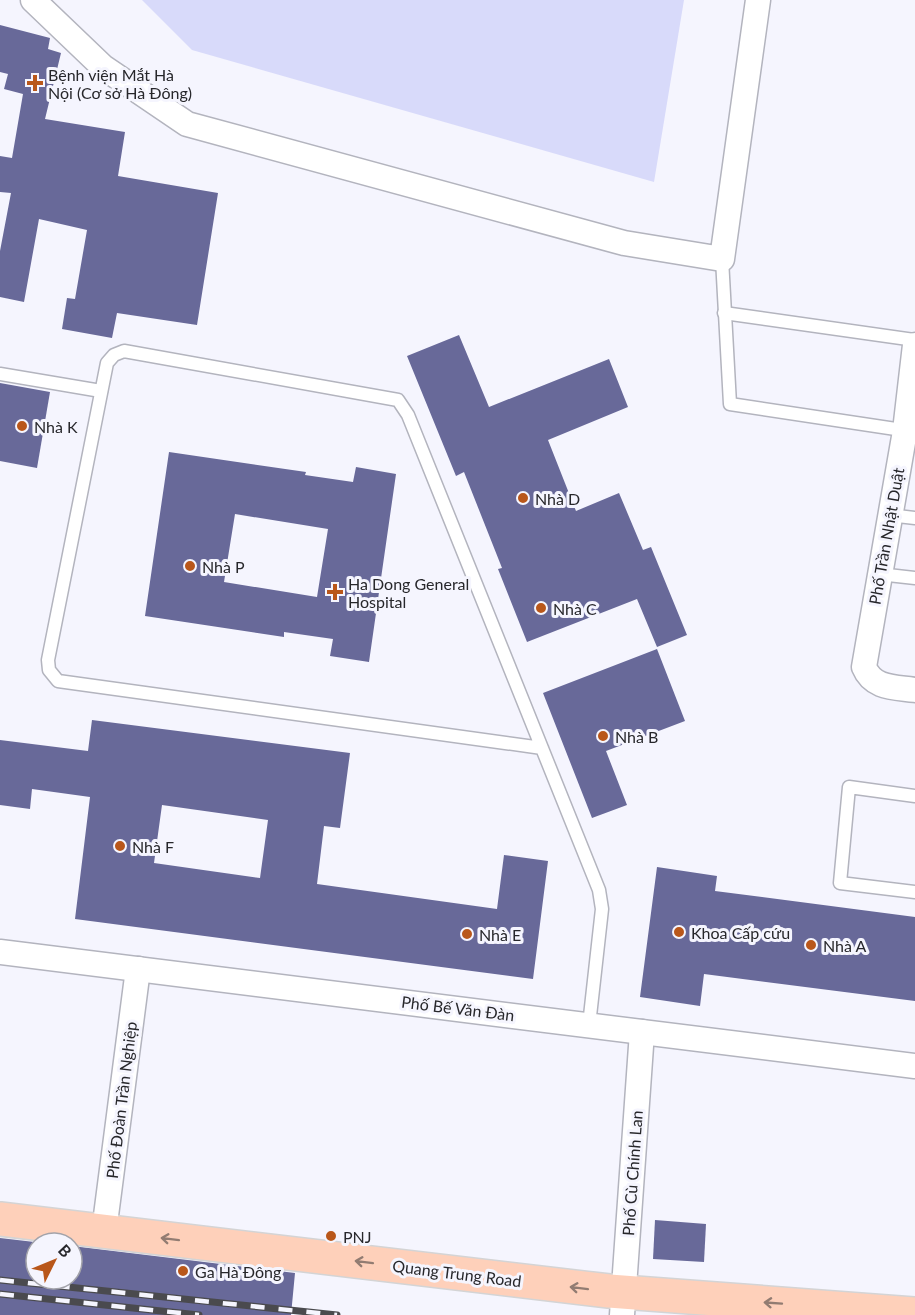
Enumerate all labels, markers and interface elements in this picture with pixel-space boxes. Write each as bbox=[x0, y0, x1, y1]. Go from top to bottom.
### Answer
place label: Bệnh viện Mắt Hà Nội (Cơ sở Hà Đông) bbox=[48, 65, 192, 102]
marker: Bệnh viện Mắt Hà Nội (Cơ sở Hà Đông) bbox=[26, 74, 44, 92]
place label: Nhà K bbox=[34, 417, 78, 436]
marker: Nhà K bbox=[15, 419, 29, 433]
street label: Phố Trần Nhật Duật bbox=[865, 466, 907, 606]
place label: Nhà D bbox=[535, 489, 580, 508]
marker: Nhà D bbox=[516, 491, 530, 505]
place label: Nhà P bbox=[202, 557, 245, 576]
marker: Nhà P bbox=[183, 559, 197, 573]
place label: Ha Dong General Hospital bbox=[348, 574, 469, 611]
marker: Ha Dong General Hospital bbox=[326, 583, 344, 601]
place label: Nhà C bbox=[553, 599, 597, 618]
marker: Nhà C bbox=[534, 601, 548, 615]
place label: Nhà B bbox=[615, 727, 658, 746]
marker: Nhà B bbox=[596, 729, 610, 743]
place label: Nhà F bbox=[132, 837, 174, 856]
marker: Nhà F bbox=[113, 839, 127, 853]
place label: Khoa Cấp cứu bbox=[691, 923, 790, 942]
place label: Nhà E bbox=[479, 925, 521, 944]
marker: Khoa Cấp cứu bbox=[672, 925, 686, 939]
marker: Nhà E bbox=[460, 927, 474, 941]
place label: Nhà A bbox=[823, 936, 867, 955]
marker: Nhà A bbox=[804, 938, 818, 952]
street label: Phố Bế Văn Đàn bbox=[400, 992, 516, 1024]
street label: Phố Đoàn Trần Nghiệp bbox=[102, 1020, 140, 1180]
street label: Phố Cù Chính Lan bbox=[618, 1110, 646, 1236]
place label: PNJ bbox=[343, 1227, 372, 1246]
marker: PNJ bbox=[324, 1229, 338, 1243]
north arrow bbox=[24, 1231, 84, 1291]
one-way arrow bbox=[161, 1233, 181, 1244]
text: B bbox=[55, 1240, 76, 1261]
one-way arrow bbox=[355, 1256, 374, 1267]
street label: Quang Trung Road bbox=[391, 1256, 523, 1290]
place label: Ga Hà Đông bbox=[195, 1262, 281, 1281]
marker: Ga Hà Đông bbox=[176, 1264, 190, 1278]
one-way arrow bbox=[569, 1282, 589, 1293]
one-way arrow bbox=[763, 1298, 783, 1309]

